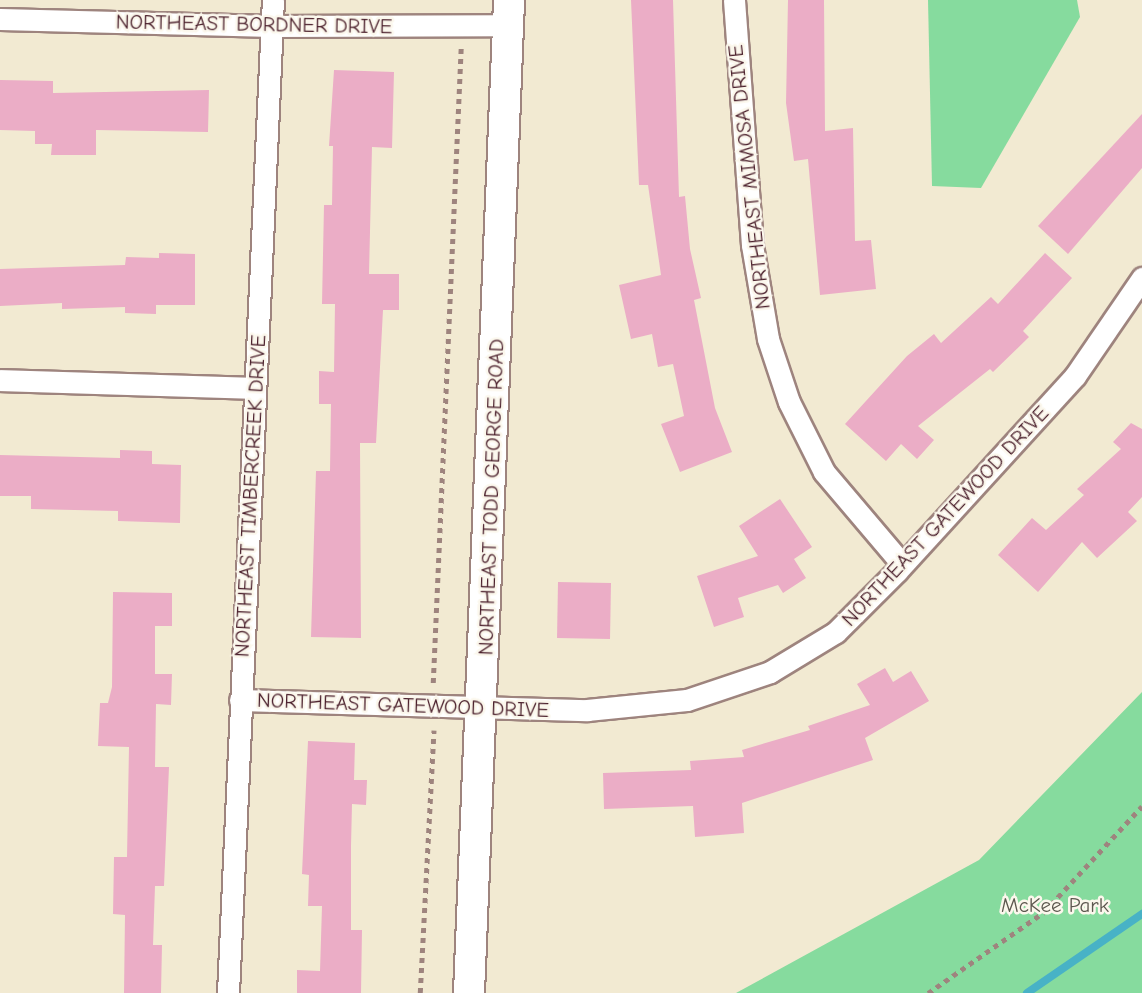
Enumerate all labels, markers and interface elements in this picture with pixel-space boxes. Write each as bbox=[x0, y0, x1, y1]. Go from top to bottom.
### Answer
street label: NORTHEAST BORDNER DRIVE bbox=[116, 9, 392, 39]
street label: NORTHEAST MIMOSA DRIVE bbox=[723, 43, 775, 311]
street label: NORTHEAST TIMBERCREEK DRIVE bbox=[229, 334, 271, 658]
street label: NORTHEAST TODD GEORGE ROAD bbox=[473, 338, 509, 656]
street label: NORTHEAST GATEWOOD DRIVE bbox=[836, 401, 1054, 631]
street label: NORTHEAST GATEWOOD DRIVE bbox=[257, 687, 549, 723]
park label: McKee Park bbox=[1001, 892, 1109, 918]

